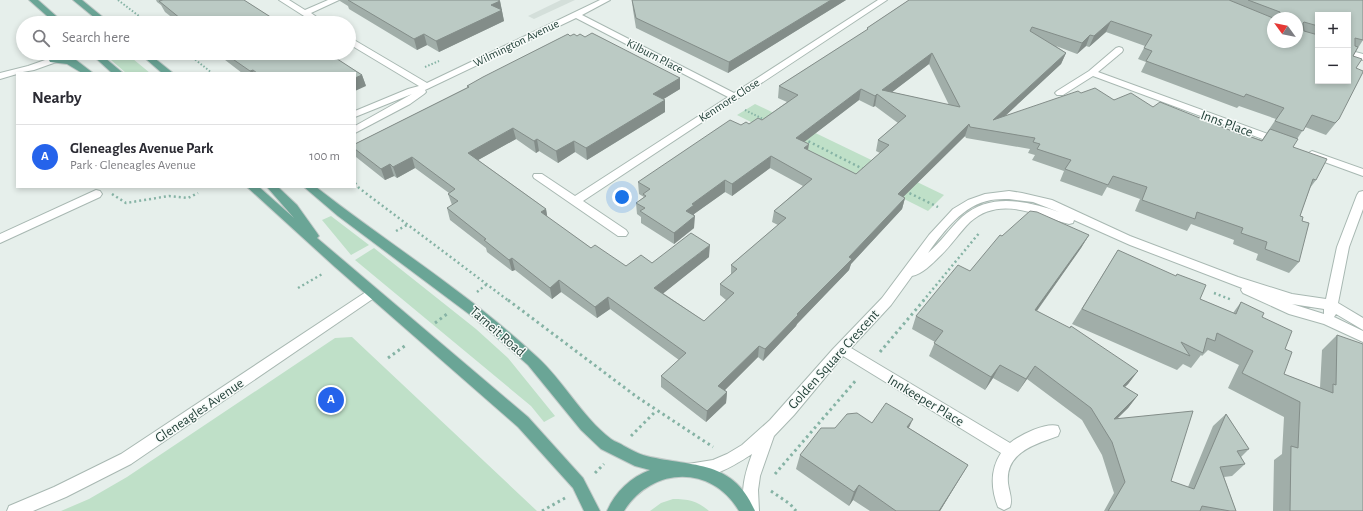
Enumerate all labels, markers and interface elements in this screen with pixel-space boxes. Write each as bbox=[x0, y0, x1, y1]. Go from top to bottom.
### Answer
north arrow bbox=[1267, 12, 1303, 48]
map controls bbox=[1315, 12, 1351, 84]
button: + bbox=[1315, 12, 1351, 48]
search box bbox=[16, 16, 356, 60]
street label: Wilmington Avenue bbox=[471, 17, 561, 69]
icon: search bbox=[30, 27, 52, 49]
text: Search here bbox=[62, 30, 130, 45]
street label: Kilburn Place bbox=[625, 37, 685, 75]
button: − bbox=[1315, 48, 1351, 84]
street label: Kenmore Close bbox=[696, 76, 762, 124]
text: Nearby bbox=[32, 89, 82, 106]
street label: Inns Place bbox=[1199, 108, 1255, 140]
text: Gleneagles Avenue Park bbox=[70, 141, 214, 156]
text: A bbox=[41, 150, 49, 163]
text: 100 m bbox=[309, 150, 340, 163]
text: Park · Gleneagles Avenue bbox=[70, 159, 196, 172]
your location bbox=[612, 187, 632, 207]
street label: Tarneit Road bbox=[467, 304, 528, 360]
street label: Golden Square Crescent bbox=[786, 307, 882, 412]
street label: Innkeeper Place bbox=[885, 373, 966, 429]
street label: Gleneagles Avenue bbox=[153, 376, 246, 446]
pin: A bbox=[318, 385, 344, 415]

